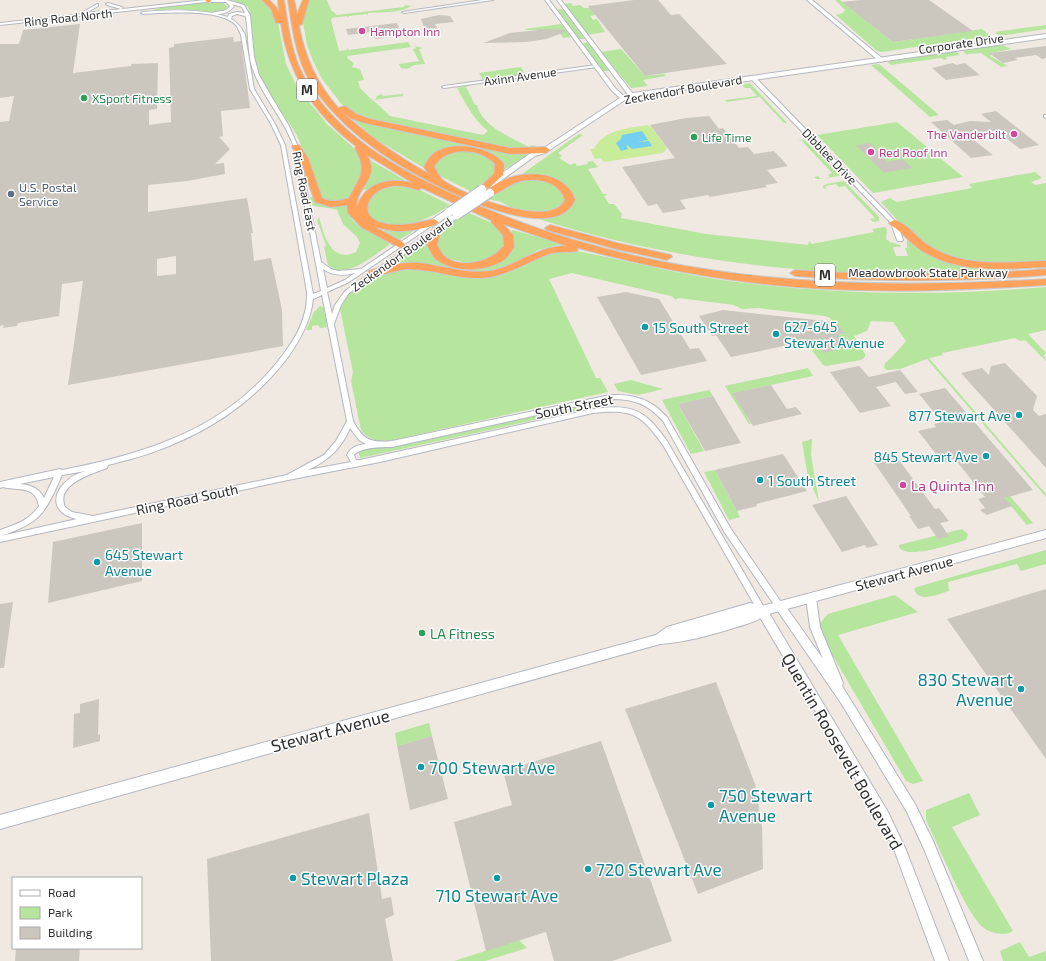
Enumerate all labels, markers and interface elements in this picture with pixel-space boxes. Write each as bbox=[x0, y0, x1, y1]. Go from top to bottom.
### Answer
street label: Ring Road North bbox=[23, 5, 113, 29]
place label: Hampton Inn bbox=[370, 24, 440, 38]
marker: Hampton Inn bbox=[357, 26, 367, 36]
street label: Corporate Drive bbox=[918, 30, 1004, 56]
street label: Axinn Avenue bbox=[483, 64, 557, 88]
street label: Zeckendorf Boulevard bbox=[623, 72, 743, 106]
road number: M bbox=[297, 79, 317, 101]
place label: XSport Fitness bbox=[92, 91, 172, 105]
marker: XSport Fitness bbox=[79, 93, 89, 103]
street label: Dibblee Drive bbox=[800, 125, 860, 187]
place label: The Vanderbilt bbox=[927, 127, 1006, 141]
marker: The Vanderbilt bbox=[1009, 129, 1019, 139]
place label: Life Time bbox=[702, 130, 751, 144]
marker: Life Time bbox=[689, 132, 699, 142]
place label: Red Roof Inn bbox=[879, 145, 947, 159]
marker: Red Roof Inn bbox=[866, 147, 876, 157]
street label: Ring Road East bbox=[290, 150, 320, 233]
place label: U.S. Postal Service bbox=[19, 180, 77, 208]
marker: U.S. Postal Service bbox=[6, 189, 16, 199]
street label: Zeckendorf Boulevard bbox=[348, 214, 454, 294]
road number: M bbox=[815, 264, 835, 286]
street label: Meadowbrook State Parkway bbox=[848, 265, 1009, 279]
place label: 627-645 Stewart Avenue bbox=[784, 318, 884, 351]
place label: 15 South Street bbox=[653, 319, 748, 336]
marker: 15 South Street bbox=[640, 322, 650, 332]
marker: 627-645 Stewart Avenue bbox=[771, 329, 781, 339]
street label: South Street bbox=[533, 390, 615, 422]
place label: 877 Stewart Ave bbox=[908, 407, 1011, 424]
marker: 877 Stewart Ave bbox=[1014, 410, 1024, 420]
place label: 845 Stewart Ave bbox=[873, 448, 978, 465]
marker: 845 Stewart Ave bbox=[981, 451, 991, 461]
place label: 1 South Street bbox=[768, 472, 856, 489]
marker: 1 South Street bbox=[755, 475, 765, 485]
place label: La Quinta Inn bbox=[911, 477, 994, 494]
street label: Ring Road South bbox=[134, 480, 240, 518]
marker: La Quinta Inn bbox=[898, 480, 908, 490]
place label: 645 Stewart Avenue bbox=[105, 546, 183, 579]
street label: Stewart Avenue bbox=[853, 552, 955, 594]
marker: 645 Stewart Avenue bbox=[92, 557, 102, 567]
place label: LA Fitness bbox=[430, 625, 495, 642]
marker: LA Fitness bbox=[417, 628, 427, 638]
street label: Quentin Roosevelt Boulevard bbox=[778, 649, 908, 853]
place label: 830 Stewart Avenue bbox=[918, 669, 1014, 709]
marker: 830 Stewart Avenue bbox=[1016, 684, 1026, 694]
street label: Stewart Avenue bbox=[268, 705, 392, 755]
place label: 700 Stewart Ave bbox=[429, 757, 555, 777]
marker: 700 Stewart Ave bbox=[416, 762, 426, 772]
place label: 750 Stewart Avenue bbox=[719, 785, 813, 825]
marker: 750 Stewart Avenue bbox=[706, 800, 716, 810]
place label: 720 Stewart Ave bbox=[596, 859, 722, 879]
marker: 720 Stewart Ave bbox=[583, 864, 593, 874]
place label: Stewart Plaza bbox=[301, 868, 409, 888]
marker: Stewart Plaza bbox=[288, 873, 298, 883]
marker: 710 Stewart Ave bbox=[492, 873, 502, 883]
legend bbox=[12, 877, 142, 949]
text: Road bbox=[48, 885, 76, 899]
place label: 710 Stewart Ave bbox=[436, 885, 558, 905]
text: Park bbox=[48, 905, 73, 919]
text: Building bbox=[48, 925, 93, 939]

